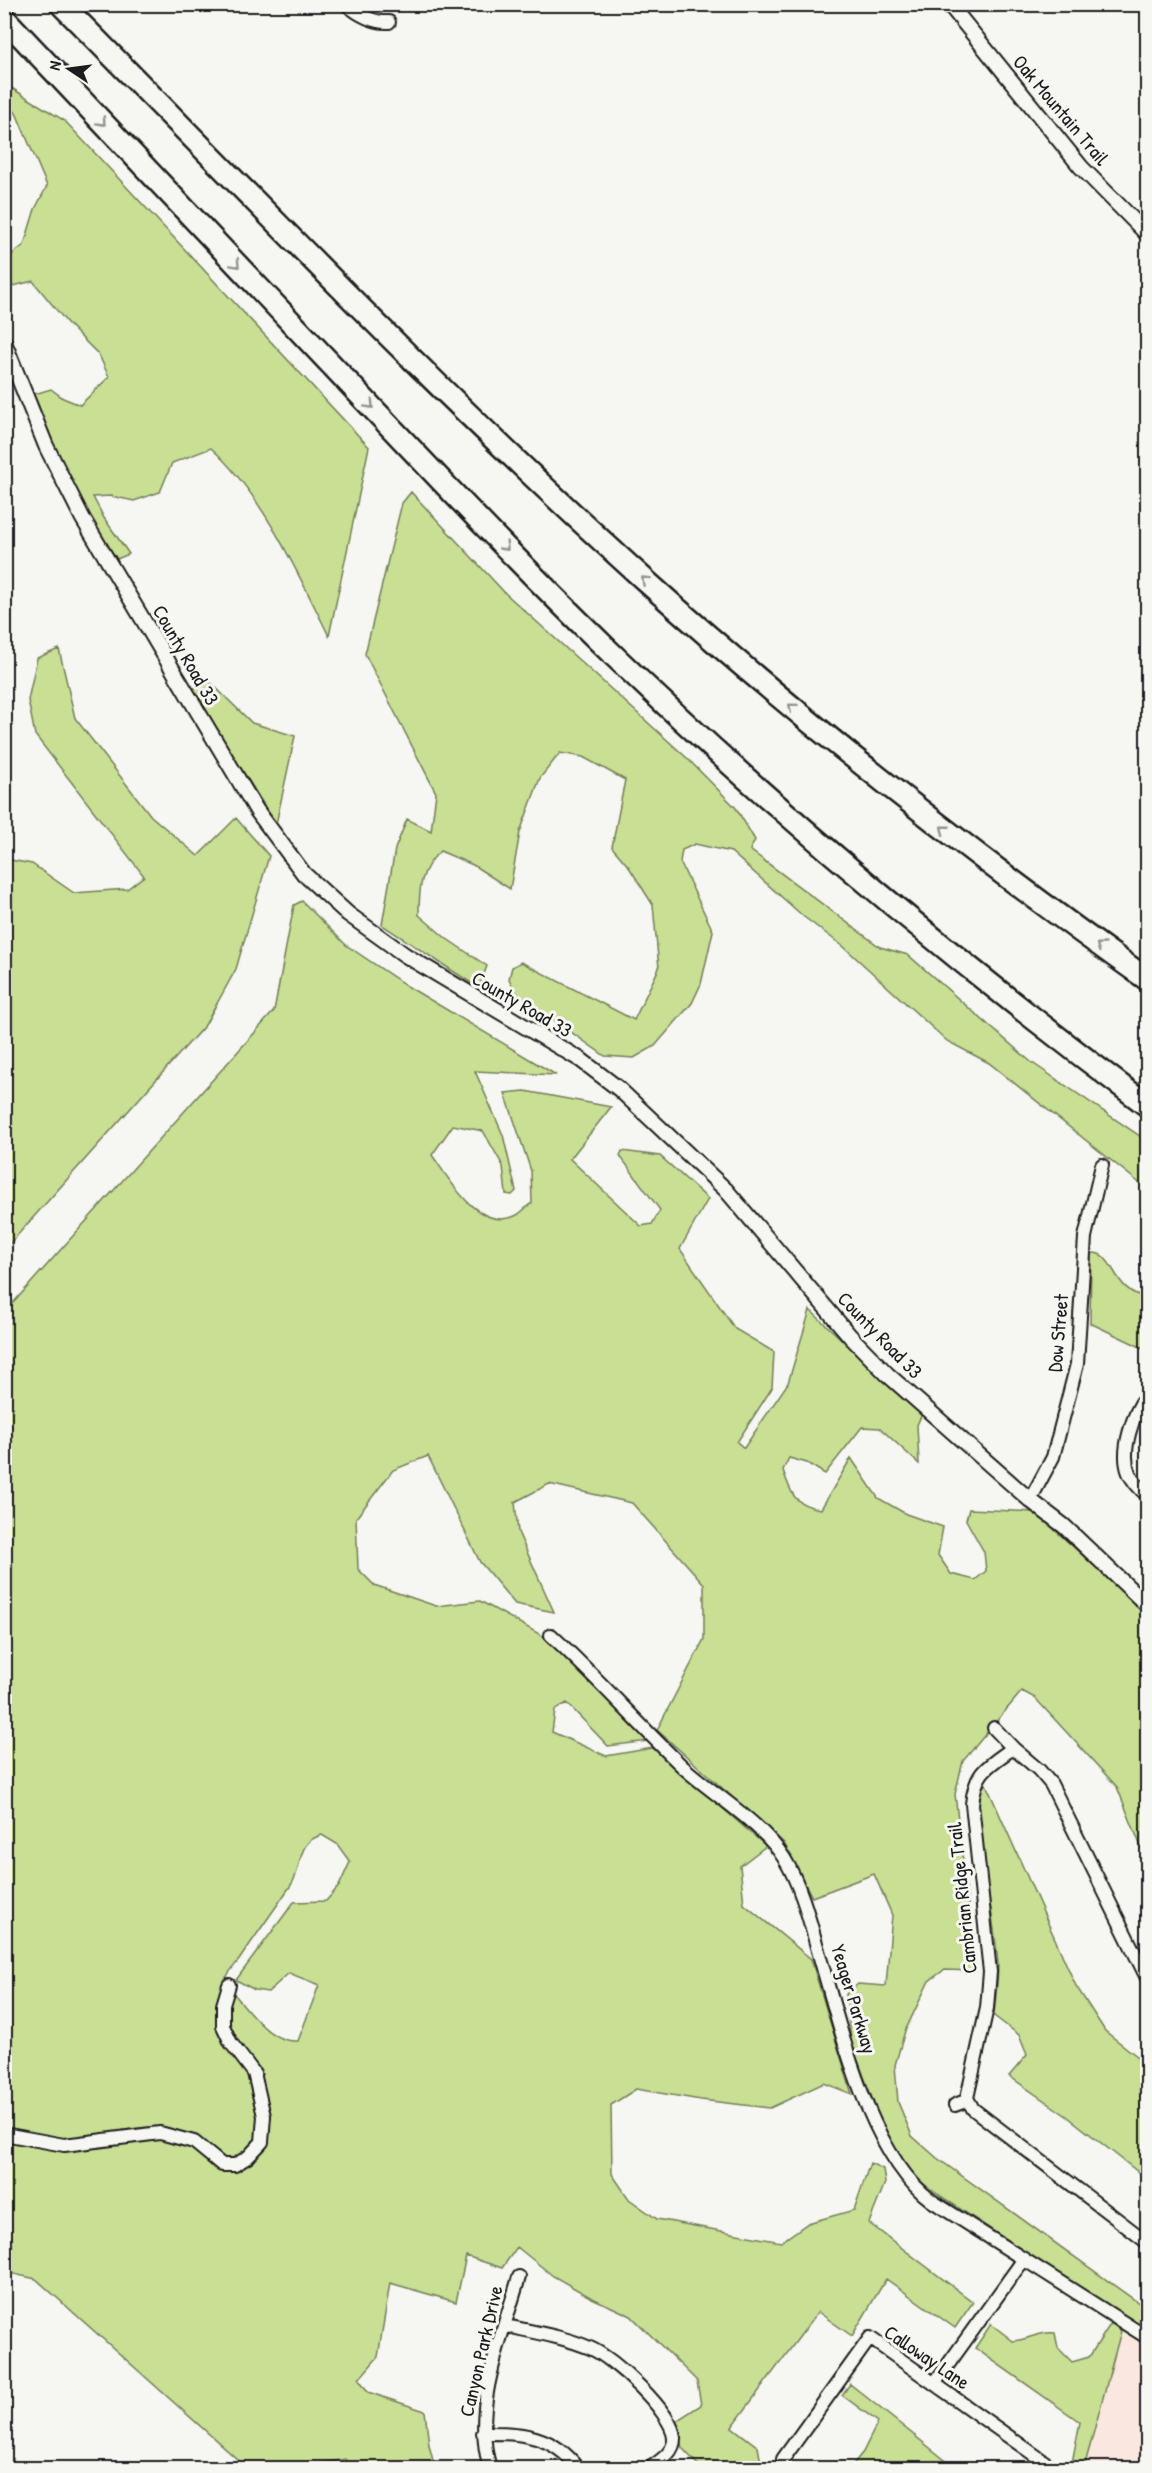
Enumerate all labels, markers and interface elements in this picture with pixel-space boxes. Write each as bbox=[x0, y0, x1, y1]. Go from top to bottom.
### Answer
north arrow bbox=[39, 39, 99, 99]
street label: Oak Mountain Trail bbox=[1007, 49, 1116, 171]
text: N bbox=[43, 59, 66, 72]
one-way arrow bbox=[95, 115, 106, 125]
one-way arrow bbox=[229, 257, 240, 267]
one-way arrow bbox=[363, 399, 374, 409]
one-way arrow bbox=[497, 539, 508, 550]
one-way arrow bbox=[641, 576, 651, 587]
street label: County Road 33 bbox=[147, 600, 226, 710]
one-way arrow bbox=[788, 704, 799, 715]
one-way arrow bbox=[940, 826, 951, 837]
one-way arrow bbox=[1096, 942, 1107, 953]
street label: County Road 33 bbox=[467, 964, 577, 1043]
street label: County Road 33 bbox=[832, 1285, 929, 1384]
street label: Dow Street bbox=[1041, 1292, 1074, 1373]
street label: Cambrian Ridge Trail bbox=[940, 1820, 983, 1975]
street label: Yeager Parkway bbox=[825, 1941, 884, 2057]
street label: Canyon Park Drive bbox=[452, 2283, 509, 2419]
street label: Calloway Lane bbox=[879, 2318, 975, 2395]

